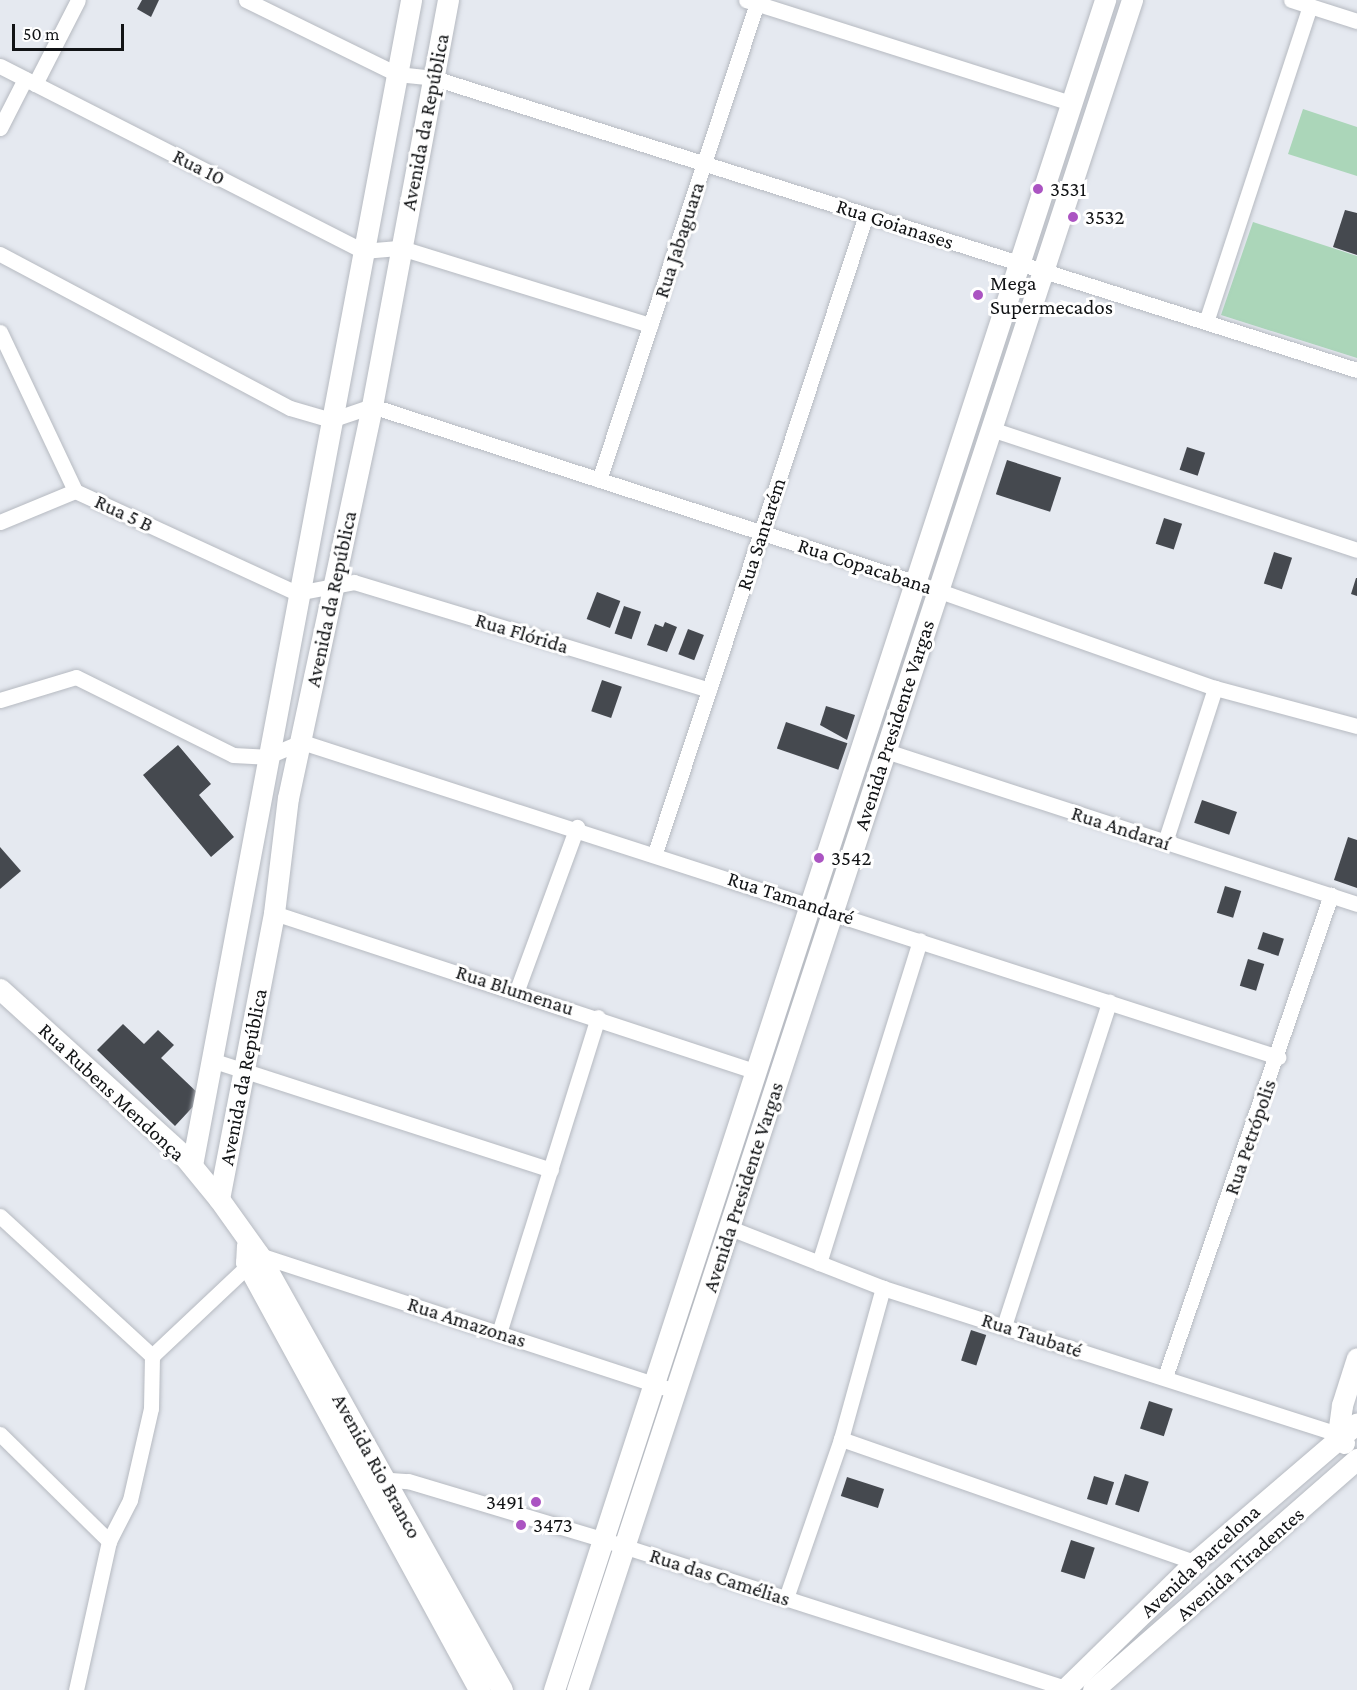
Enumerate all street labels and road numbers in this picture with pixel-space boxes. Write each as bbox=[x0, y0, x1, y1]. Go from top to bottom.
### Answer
street label: Avenida da República bbox=[396, 32, 454, 212]
street label: Rua 10 bbox=[169, 143, 229, 191]
street label: Rua Jabaguara bbox=[648, 179, 710, 301]
street label: Rua Goianases bbox=[833, 193, 957, 255]
street label: Rua Santarém bbox=[731, 475, 791, 593]
street label: Rua 5 B bbox=[91, 489, 157, 537]
street label: Avenida da República bbox=[300, 509, 362, 689]
street label: Rua Copacabana bbox=[795, 532, 935, 600]
street label: Rua Flórida bbox=[472, 607, 572, 659]
street label: Avenida Presidente Vargas bbox=[848, 617, 940, 833]
street label: Rua Andaraí bbox=[1068, 800, 1174, 856]
street label: Rua Tamandaré bbox=[725, 866, 857, 930]
street label: Rua Blumenau bbox=[453, 959, 577, 1021]
street label: Avenida da República bbox=[214, 987, 272, 1167]
street label: Rua Rubens Mendonça bbox=[33, 1018, 191, 1166]
street label: Rua Petrópolis bbox=[1218, 1076, 1282, 1198]
street label: Avenida Presidente Vargas bbox=[697, 1079, 789, 1295]
street label: Rua Amazonas bbox=[404, 1291, 530, 1353]
street label: Rua Taubaté bbox=[979, 1307, 1085, 1363]
street label: Avenida Rio Branco bbox=[327, 1389, 427, 1543]
street label: Avenida Barcelona bbox=[1135, 1499, 1265, 1623]
street label: Avenida Tiradentes bbox=[1171, 1502, 1309, 1626]
street label: Rua das Camélias bbox=[647, 1542, 793, 1612]

